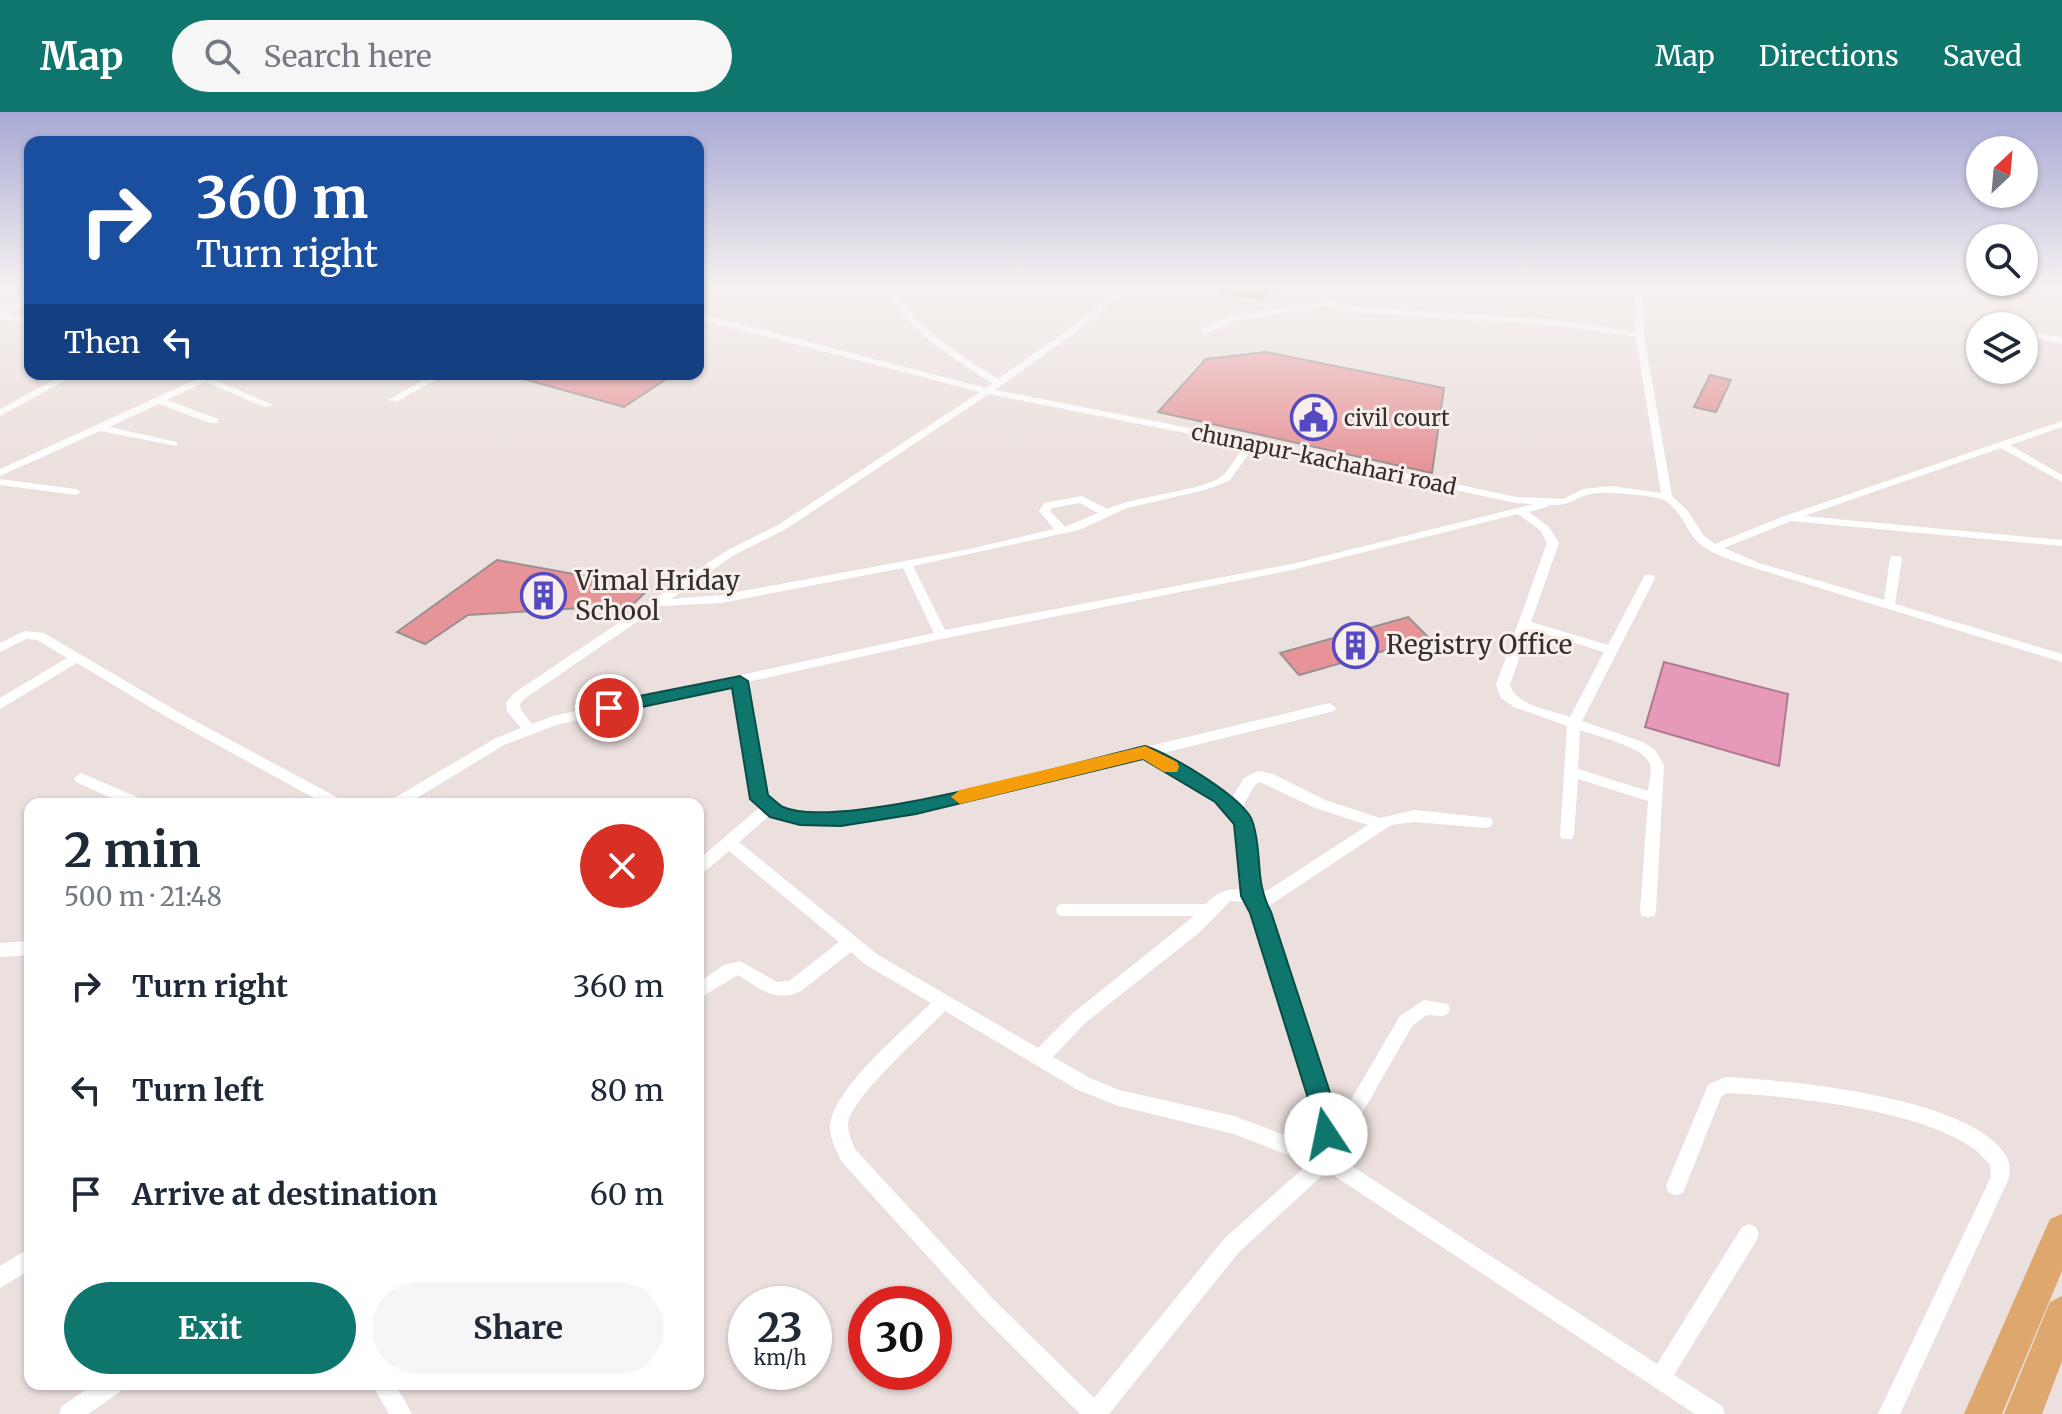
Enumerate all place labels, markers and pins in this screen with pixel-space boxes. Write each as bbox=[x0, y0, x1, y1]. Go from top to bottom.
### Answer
public building icon: civil court bbox=[1289, 394, 1337, 442]
place label: civil court bbox=[1344, 404, 1450, 432]
place label: Vimal Hriday School bbox=[574, 564, 741, 627]
building icon: Vimal Hriday School bbox=[520, 572, 568, 620]
building icon: Registry Office bbox=[1331, 621, 1379, 669]
place label: Registry Office bbox=[1386, 628, 1572, 661]
pin bbox=[575, 674, 643, 742]

